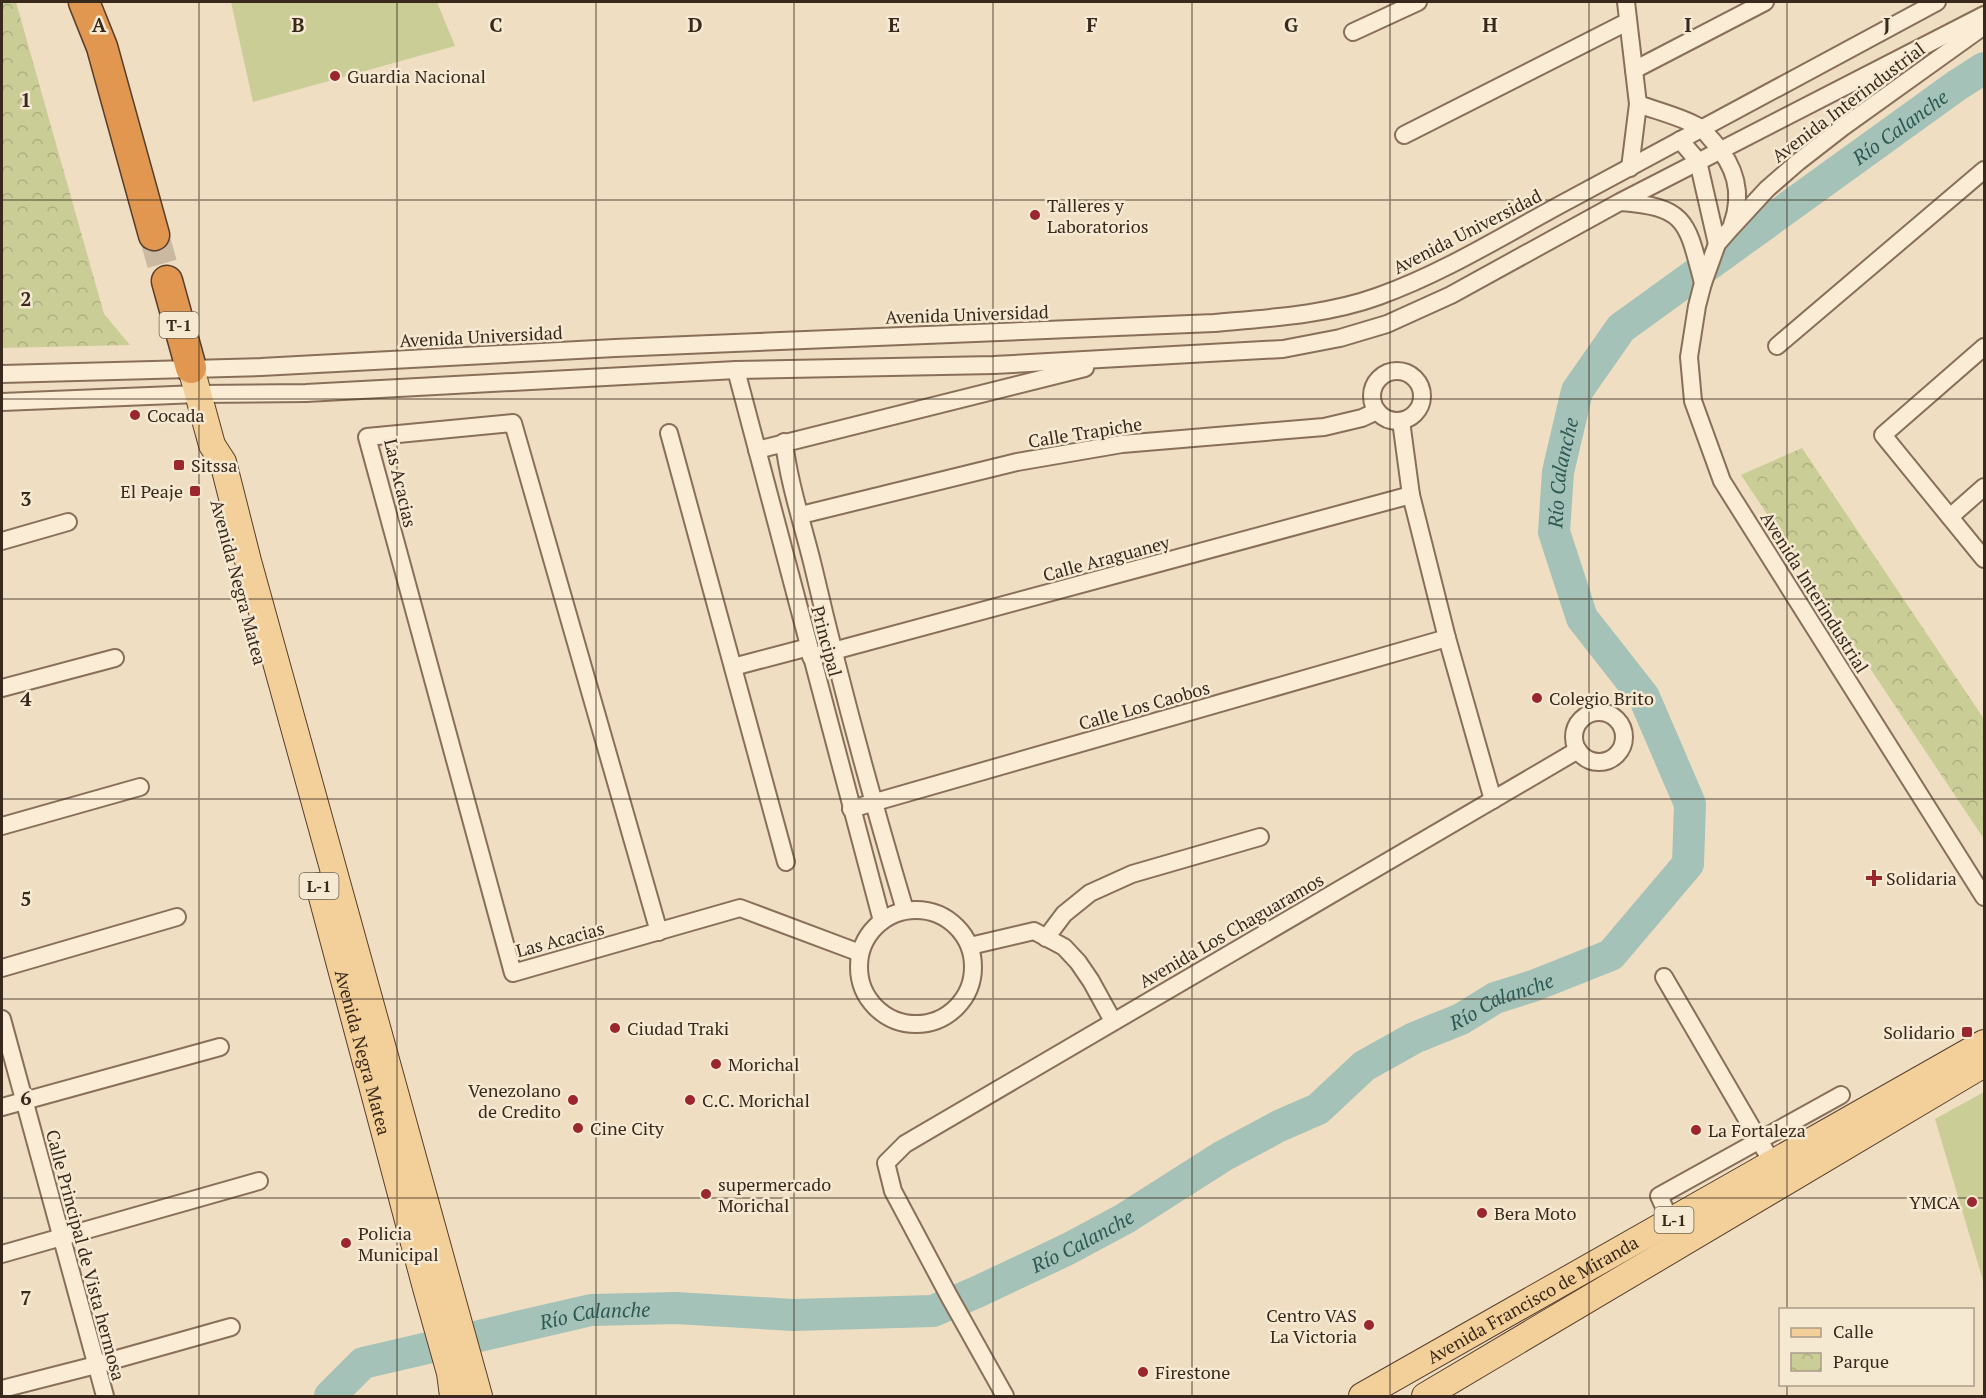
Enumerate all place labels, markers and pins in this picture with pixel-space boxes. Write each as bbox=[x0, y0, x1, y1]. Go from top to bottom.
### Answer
place label: Guardia Nacional bbox=[347, 64, 486, 88]
marker: Guardia Nacional bbox=[328, 69, 342, 83]
place label: Talleres y Laboratorios bbox=[1047, 193, 1148, 238]
marker: Talleres y Laboratorios bbox=[1028, 208, 1042, 222]
place label: Cocada bbox=[147, 403, 205, 427]
marker: Cocada bbox=[128, 408, 142, 422]
place label: Sitssa bbox=[191, 453, 237, 477]
marker: Sitssa bbox=[172, 458, 186, 472]
place label: El Peaje bbox=[120, 479, 183, 503]
marker: El Peaje bbox=[188, 484, 202, 498]
place label: Colegio Brito bbox=[1549, 686, 1654, 710]
marker: Colegio Brito bbox=[1530, 691, 1544, 705]
place label: Solidaria bbox=[1886, 866, 1957, 890]
marker: Solidaria bbox=[1867, 871, 1881, 885]
place label: Ciudad Traki bbox=[627, 1016, 729, 1040]
place label: Solidario bbox=[1883, 1020, 1955, 1044]
marker: Ciudad Traki bbox=[608, 1021, 622, 1035]
marker: Solidario bbox=[1960, 1025, 1974, 1039]
place label: Morichal bbox=[728, 1052, 799, 1076]
marker: Morichal bbox=[709, 1057, 723, 1071]
place label: Venezolano de Credito bbox=[468, 1078, 561, 1123]
place label: C.C. Morichal bbox=[702, 1088, 810, 1112]
marker: Venezolano de Credito bbox=[566, 1093, 580, 1107]
marker: C.C. Morichal bbox=[683, 1093, 697, 1107]
place label: Cine City bbox=[590, 1116, 665, 1140]
place label: La Fortaleza bbox=[1708, 1118, 1806, 1142]
marker: Cine City bbox=[571, 1121, 585, 1135]
marker: La Fortaleza bbox=[1689, 1123, 1703, 1137]
place label: supermercado Morichal bbox=[718, 1172, 831, 1217]
marker: supermercado Morichal bbox=[699, 1187, 713, 1201]
place label: YMCA bbox=[1909, 1190, 1961, 1214]
marker: YMCA bbox=[1965, 1195, 1979, 1209]
place label: Bera Moto bbox=[1494, 1201, 1577, 1225]
marker: Bera Moto bbox=[1475, 1206, 1489, 1220]
place label: Policia Municipal bbox=[358, 1221, 439, 1266]
marker: Policia Municipal bbox=[339, 1236, 353, 1250]
place label: Centro VAS La Victoria bbox=[1266, 1303, 1357, 1348]
marker: Centro VAS La Victoria bbox=[1362, 1318, 1376, 1332]
place label: Firestone bbox=[1155, 1360, 1230, 1384]
marker: Firestone bbox=[1136, 1365, 1150, 1379]

